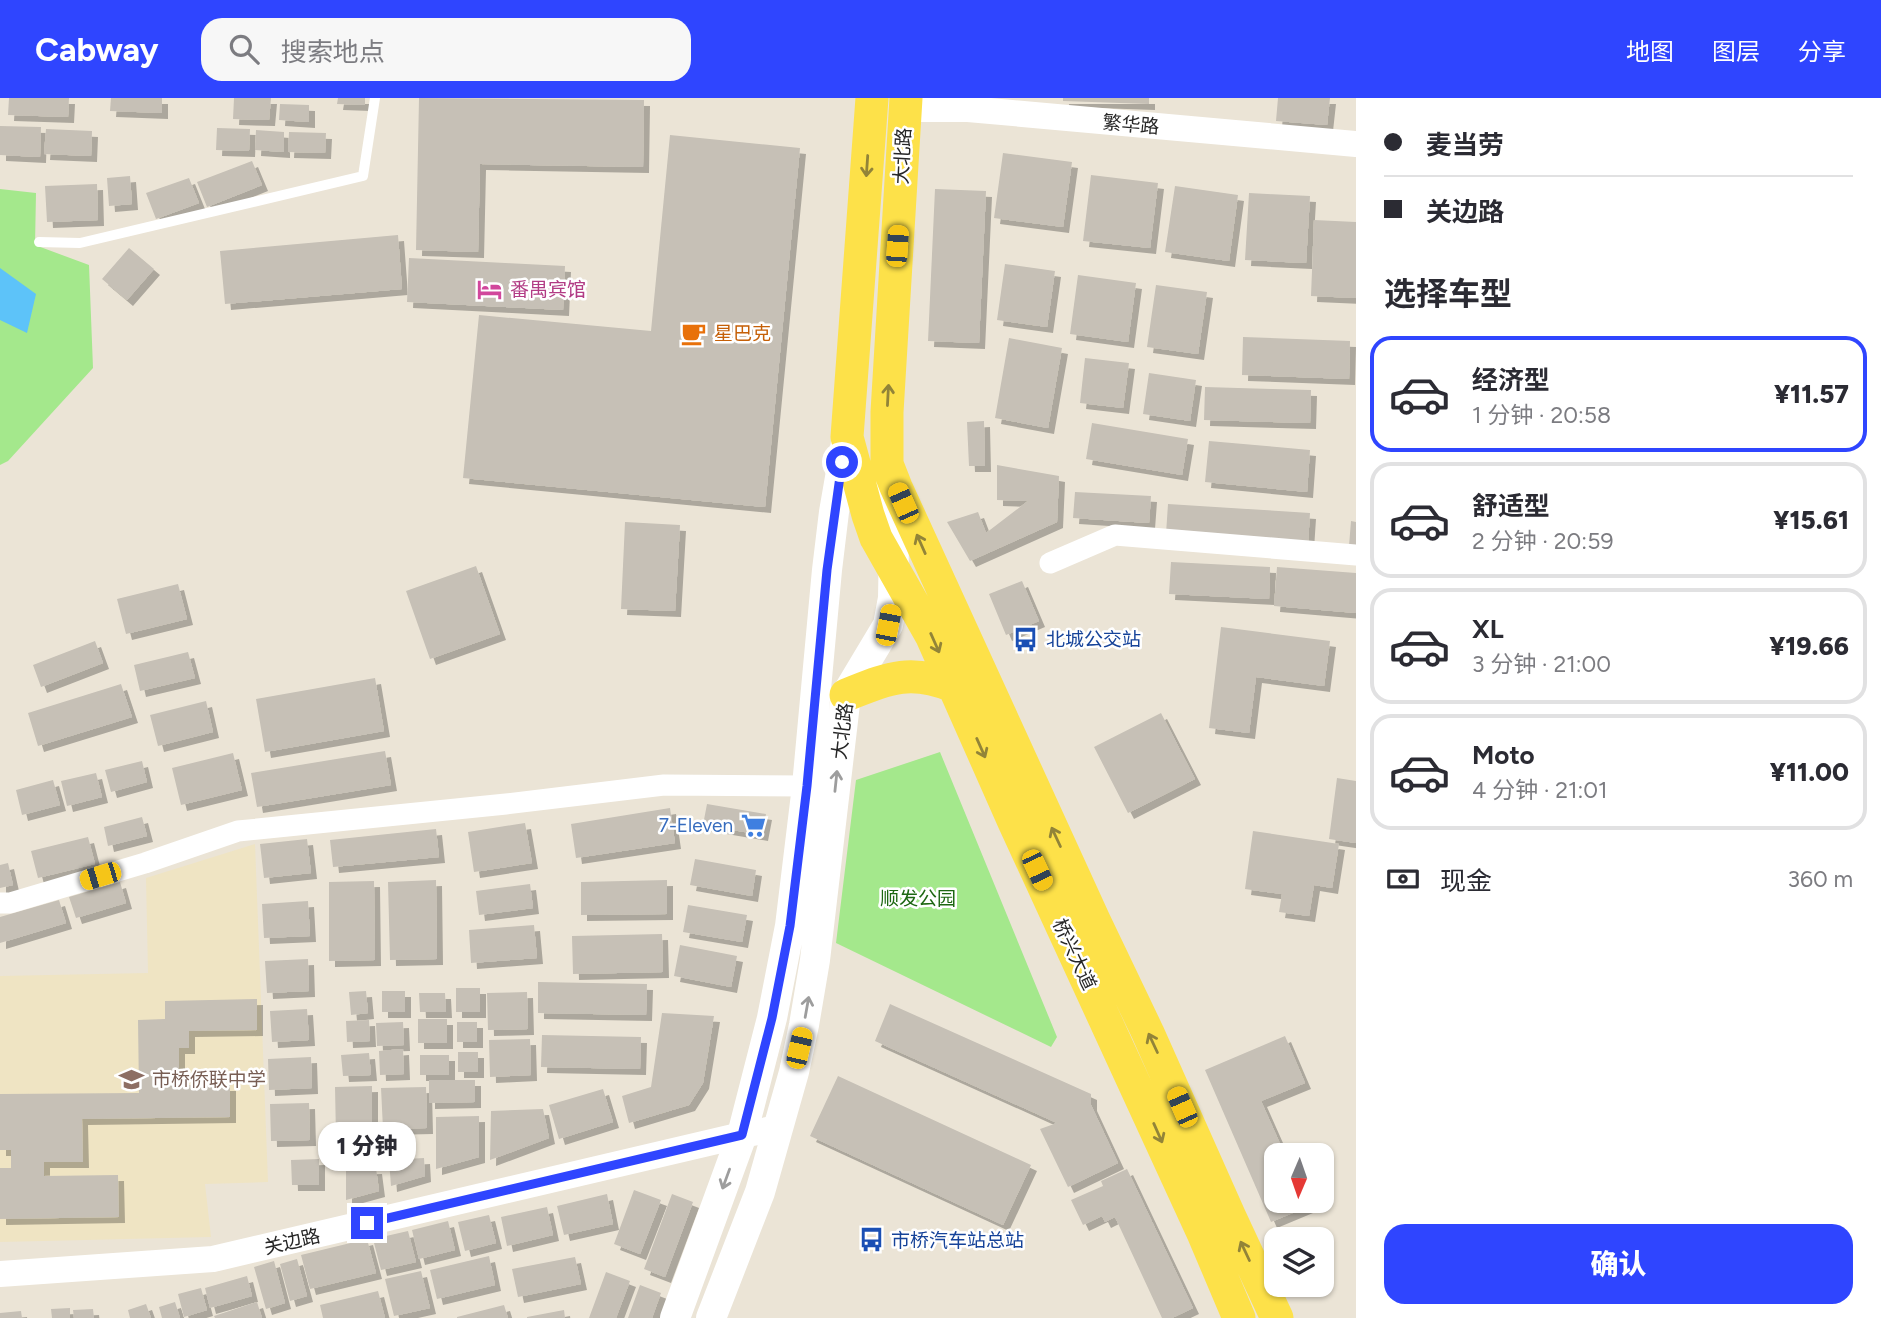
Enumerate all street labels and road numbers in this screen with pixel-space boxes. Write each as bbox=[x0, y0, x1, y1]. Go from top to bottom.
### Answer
street label: 繁华路 bbox=[1102, 111, 1160, 138]
street label: 大北路 bbox=[890, 127, 915, 185]
street label: 大北路 bbox=[828, 701, 857, 761]
street label: 桥兴大道 bbox=[1048, 915, 1101, 994]
street label: 关边路 bbox=[262, 1224, 322, 1259]

